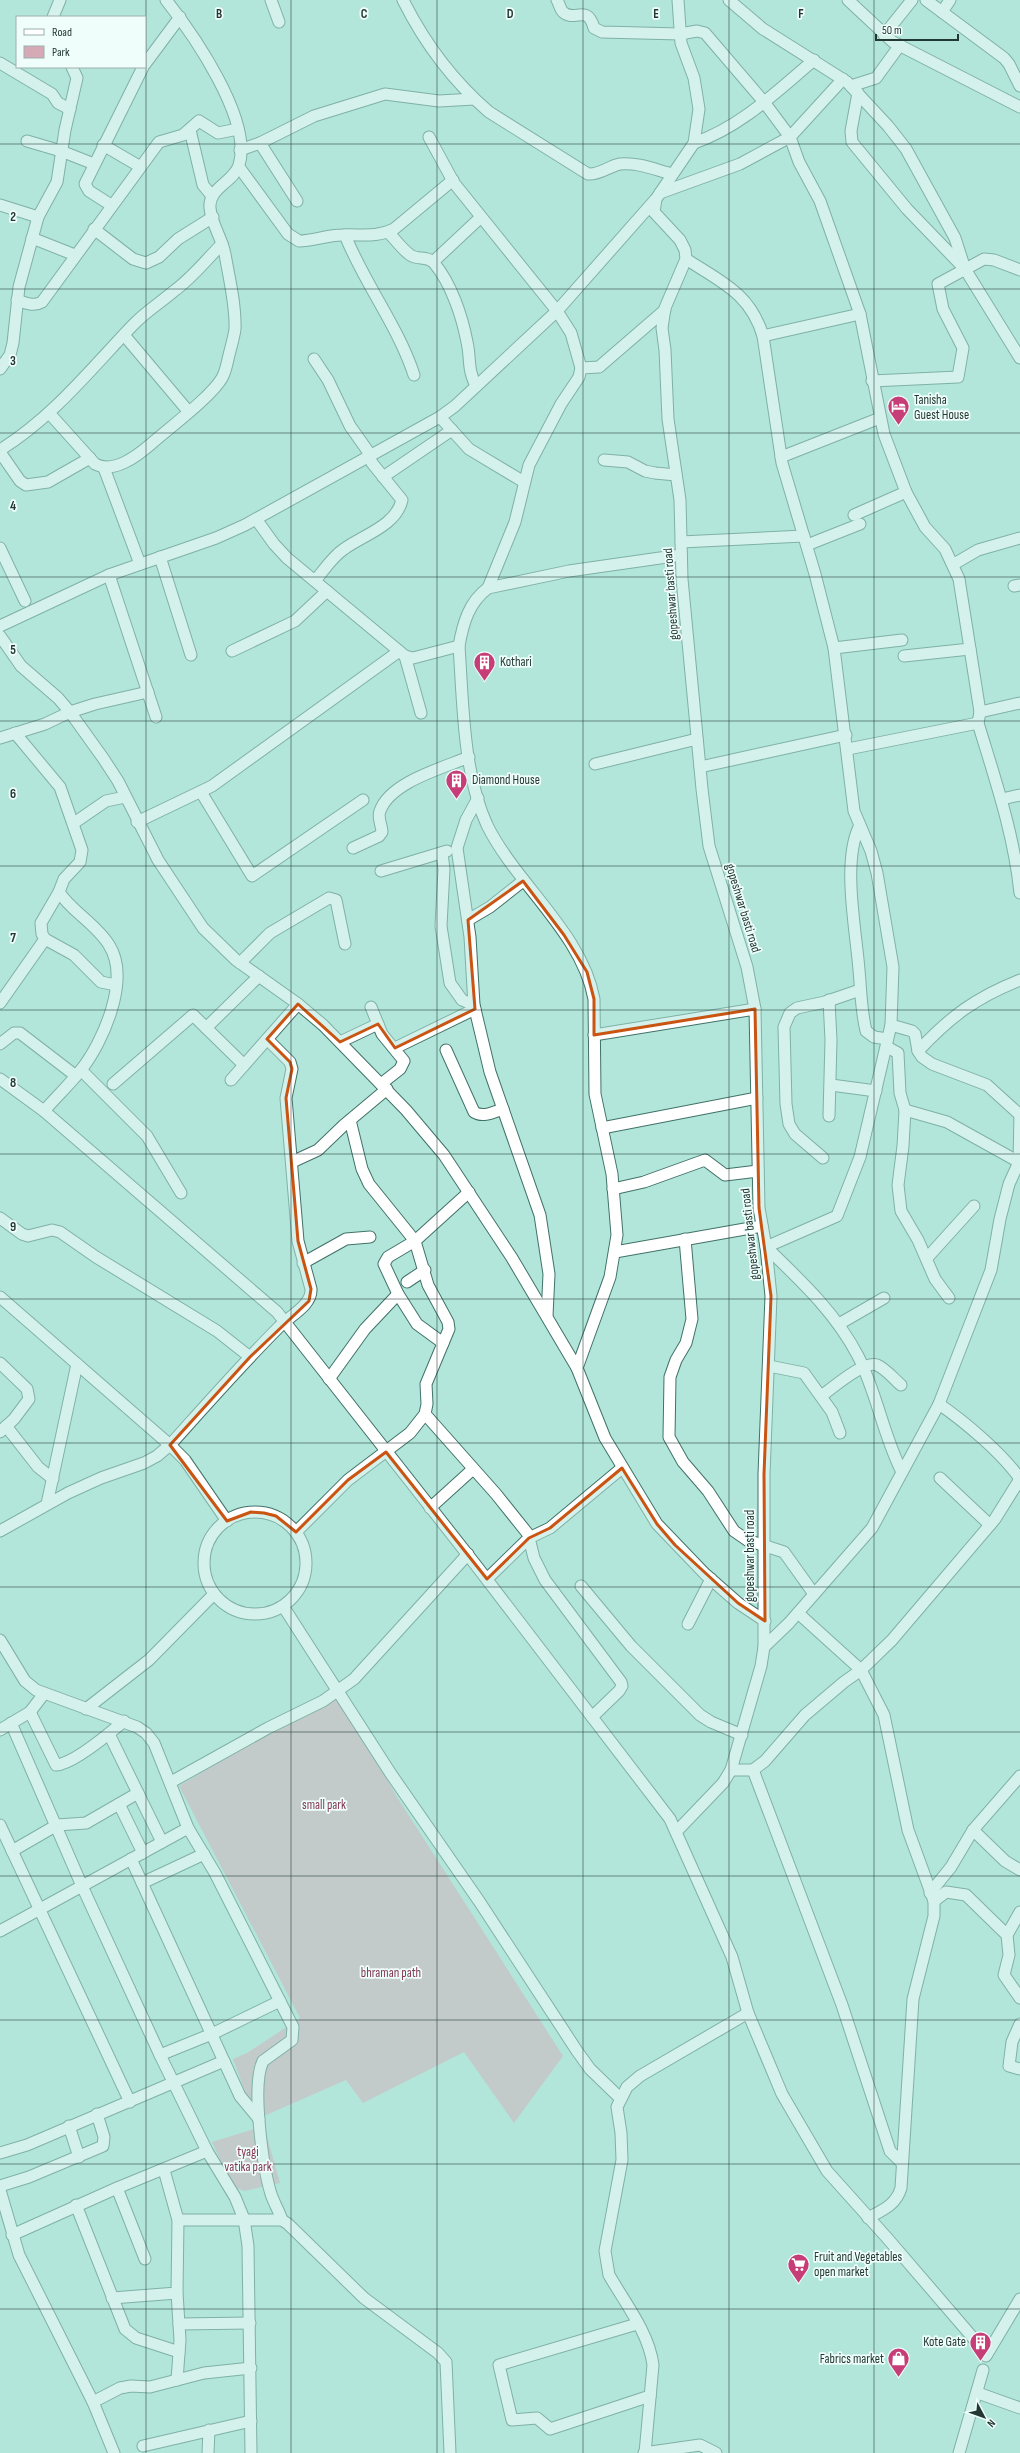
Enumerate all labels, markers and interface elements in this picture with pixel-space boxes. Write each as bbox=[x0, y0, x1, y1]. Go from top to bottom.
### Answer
text: B bbox=[216, 6, 222, 22]
text: C bbox=[361, 6, 368, 22]
text: D bbox=[507, 6, 514, 22]
text: E bbox=[653, 6, 659, 22]
text: F bbox=[798, 6, 804, 22]
legend bbox=[16, 16, 146, 68]
scale bar bbox=[876, 16, 958, 42]
text: 50 m bbox=[882, 23, 902, 38]
text: Road bbox=[52, 25, 72, 40]
text: Park bbox=[52, 45, 70, 60]
text: 2 bbox=[10, 209, 16, 225]
text: 3 bbox=[10, 353, 16, 369]
place label: Tanisha Guest House bbox=[914, 392, 969, 423]
hotel icon: Tanisha Guest House bbox=[886, 394, 912, 427]
text: 4 bbox=[10, 498, 16, 514]
street label: gopeshwar basti road bbox=[660, 547, 682, 641]
text: 5 bbox=[10, 642, 16, 658]
building icon: Kothari bbox=[472, 649, 498, 682]
place label: Kothari bbox=[500, 654, 532, 670]
building icon: Diamond House bbox=[444, 767, 470, 800]
place label: Diamond House bbox=[472, 772, 540, 788]
text: 6 bbox=[10, 786, 16, 802]
street label: gopeshwar basti road bbox=[722, 862, 764, 954]
text: 7 bbox=[10, 930, 16, 946]
text: 8 bbox=[10, 1075, 16, 1091]
street label: gopeshwar basti road bbox=[737, 1187, 763, 1281]
text: 9 bbox=[10, 1219, 16, 1235]
street label: gopeshwar basti road bbox=[742, 1510, 758, 1602]
park label: small park bbox=[302, 1797, 346, 1813]
park label: bhraman path bbox=[361, 1965, 421, 1981]
park label: tyagi vatika park bbox=[224, 2144, 272, 2175]
place label: Fruit and Vegetables open market bbox=[814, 2249, 903, 2280]
supermarket icon: Fruit and Vegetables open market bbox=[785, 2251, 811, 2284]
building icon: Kote Gate bbox=[968, 2329, 994, 2362]
place label: Kote Gate bbox=[923, 2334, 966, 2350]
shop icon: Fabrics market bbox=[886, 2346, 912, 2379]
place label: Fabrics market bbox=[820, 2351, 884, 2367]
north arrow bbox=[964, 2397, 1004, 2437]
text: N bbox=[984, 2417, 998, 2430]

